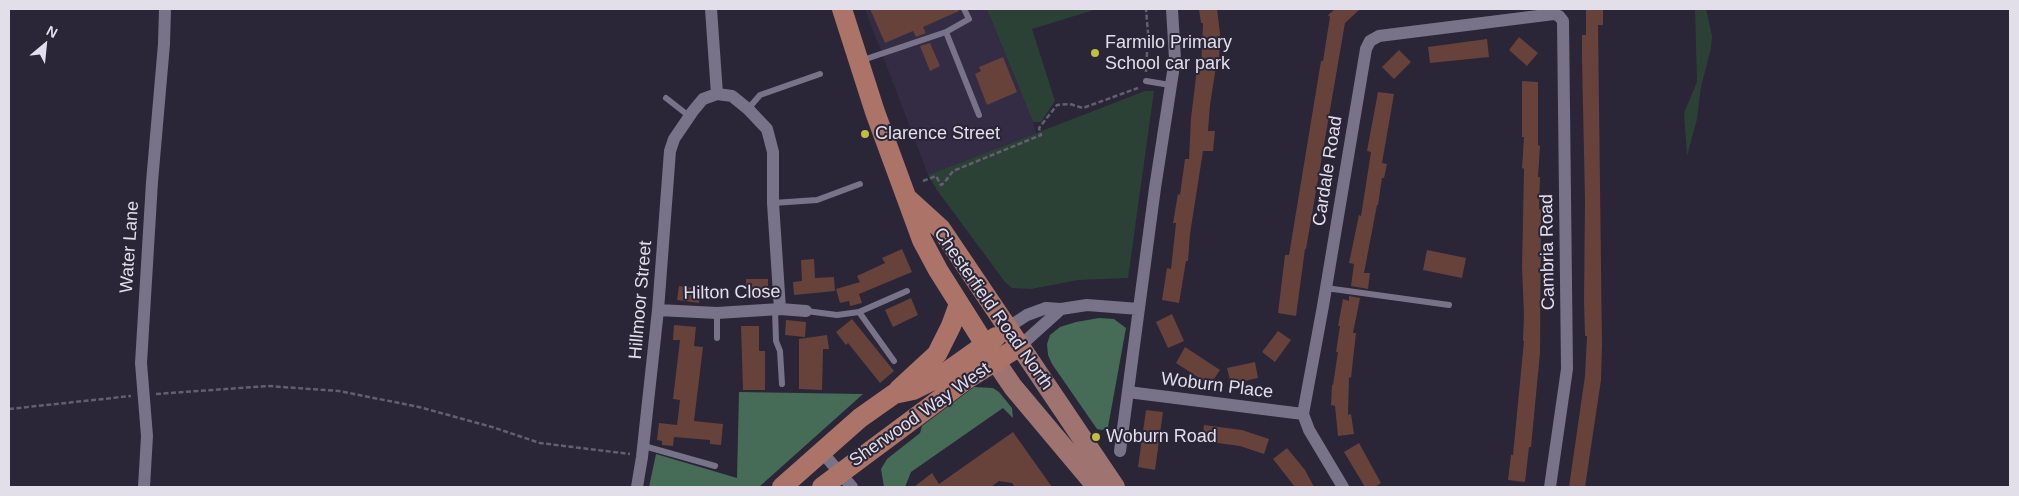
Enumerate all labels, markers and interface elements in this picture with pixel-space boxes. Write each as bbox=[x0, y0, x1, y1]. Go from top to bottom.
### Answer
north arrow bbox=[20, 20, 70, 70]
text: N bbox=[44, 22, 60, 41]
place label: Farmilo Primary School car park bbox=[1105, 32, 1232, 74]
marker: Farmilo Primary School car park bbox=[1089, 47, 1101, 59]
street label: Cardale Road bbox=[1309, 114, 1347, 228]
place label: Clarence Street bbox=[875, 123, 1000, 145]
marker: Clarence Street bbox=[859, 128, 871, 140]
street label: Cambria Road bbox=[1536, 194, 1560, 310]
street label: Water Lane bbox=[116, 200, 144, 294]
street label: Chesterfield Road North bbox=[929, 224, 1057, 394]
street label: Hillmoor Street bbox=[625, 240, 657, 360]
street label: Hilton Close bbox=[683, 281, 781, 305]
street label: Sherwood Way West bbox=[845, 358, 995, 472]
street label: Woburn Place bbox=[1160, 368, 1274, 404]
place label: Woburn Road bbox=[1106, 426, 1217, 448]
marker: Woburn Road bbox=[1090, 431, 1102, 443]

